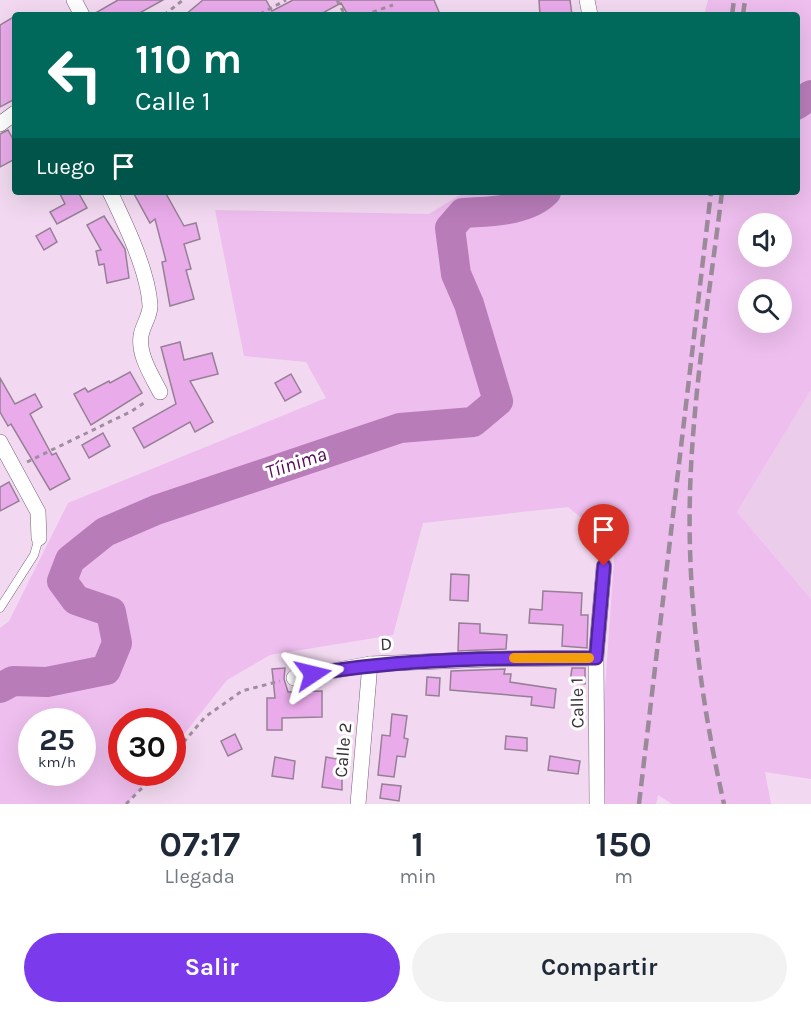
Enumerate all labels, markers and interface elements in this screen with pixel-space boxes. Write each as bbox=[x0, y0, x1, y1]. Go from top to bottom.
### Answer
text: 110 m bbox=[135, 34, 242, 84]
icon: left bbox=[36, 36, 114, 114]
text: Calle 1 bbox=[135, 85, 211, 117]
icon: arrive bbox=[107, 150, 140, 183]
text: Luego bbox=[36, 154, 95, 180]
map controls bbox=[738, 213, 792, 333]
button: sound bbox=[738, 213, 792, 267]
button: search bbox=[738, 279, 792, 333]
water label: Tíinima bbox=[263, 442, 329, 484]
pin bbox=[578, 504, 629, 566]
icon: arrive bbox=[587, 513, 620, 546]
street label: D bbox=[379, 633, 393, 655]
position arrow bbox=[281, 642, 345, 706]
street label: Calle 1 bbox=[566, 678, 588, 728]
speed limit sign: 30 bbox=[108, 708, 186, 786]
text: 25 bbox=[39, 722, 75, 758]
street label: Calle 2 bbox=[330, 722, 356, 778]
text: km/h bbox=[38, 753, 76, 771]
text: 07:17 bbox=[159, 823, 240, 865]
text: 1 bbox=[411, 823, 424, 865]
text: 150 bbox=[595, 823, 652, 865]
text: Llegada bbox=[165, 865, 235, 888]
text: min bbox=[399, 865, 436, 888]
text: m bbox=[614, 865, 633, 888]
button: Salir bbox=[24, 933, 400, 1002]
button: Compartir bbox=[412, 933, 787, 1002]

